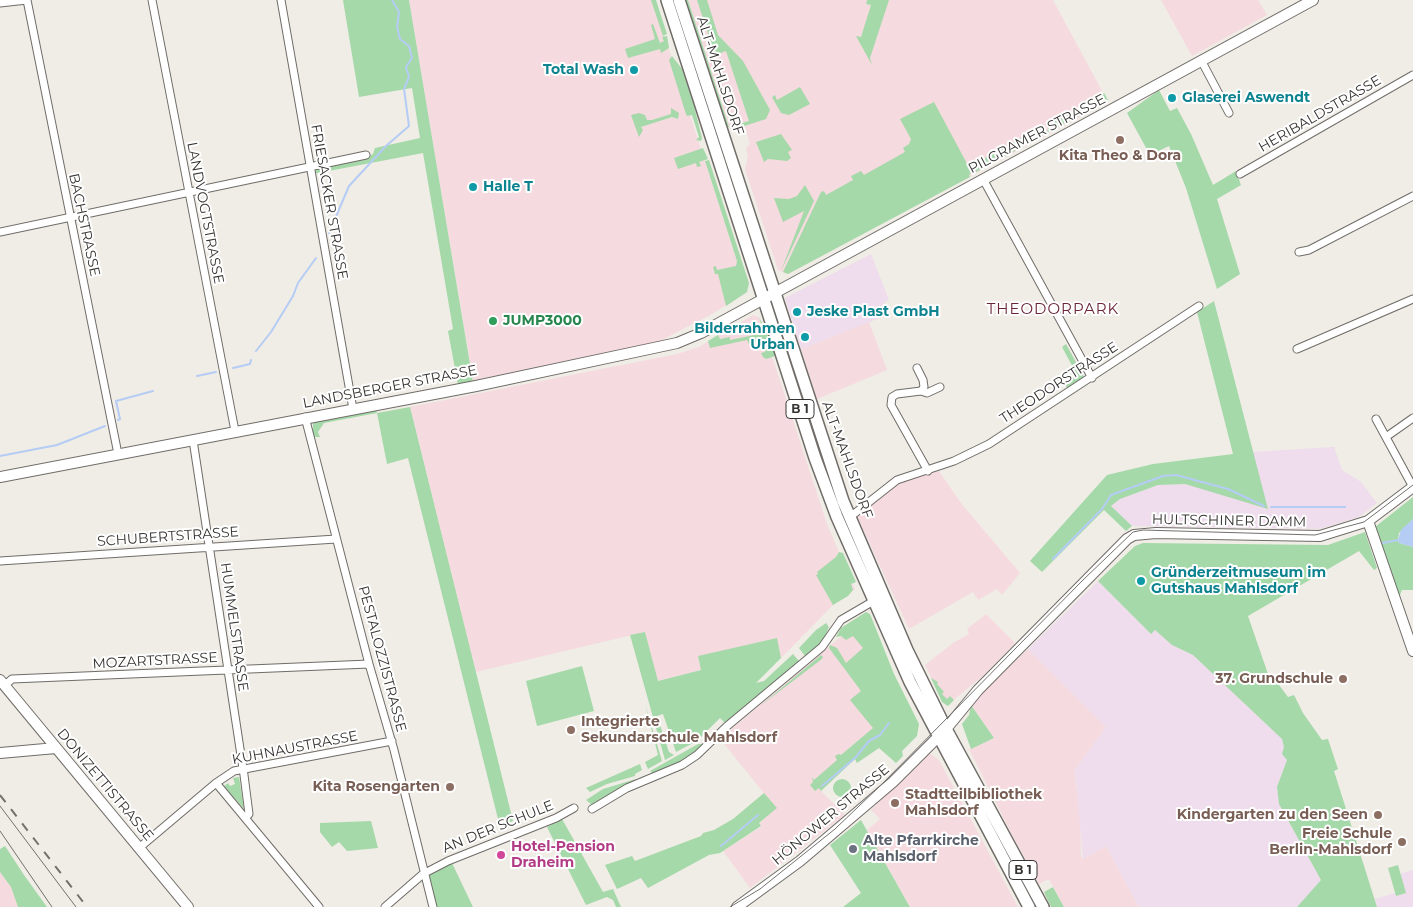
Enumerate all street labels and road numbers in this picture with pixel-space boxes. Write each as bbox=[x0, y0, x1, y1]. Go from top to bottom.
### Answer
street label: ALT-MAHLSDORF bbox=[693, 14, 747, 138]
street label: HERIBALDSTRASSE bbox=[1256, 72, 1384, 156]
street label: PILGRAMER STRASSE bbox=[966, 91, 1108, 177]
street label: FRIESACKER STRASSE bbox=[307, 123, 351, 281]
street label: LANDVOGTSTRASSE bbox=[183, 141, 227, 285]
street label: BACHSTRASSE bbox=[65, 172, 103, 278]
street label: THEODORSTRASSE bbox=[997, 339, 1121, 427]
street label: LANDSBERGER STRASSE bbox=[301, 362, 479, 412]
road number: B 1 bbox=[786, 399, 814, 418]
street label: ALT-MAHLSDORF bbox=[818, 399, 876, 521]
street label: HULTSCHINER DAMM bbox=[1152, 511, 1306, 531]
street label: SCHUBERTSTRASSE bbox=[97, 524, 239, 550]
street label: HUMMELSTRASSE bbox=[217, 561, 251, 693]
street label: PESTALOZZISTRASSE bbox=[354, 584, 410, 734]
street label: MOZARTSTRASSE bbox=[92, 649, 218, 673]
street label: DONIZETTISTRASSE bbox=[53, 726, 157, 844]
street label: KUHNAUSTRASSE bbox=[231, 728, 359, 768]
street label: HÖNOWER STRASSE bbox=[769, 761, 893, 869]
street label: AN DER SCHULE bbox=[440, 797, 556, 857]
road number: B 1 bbox=[1009, 860, 1037, 880]

